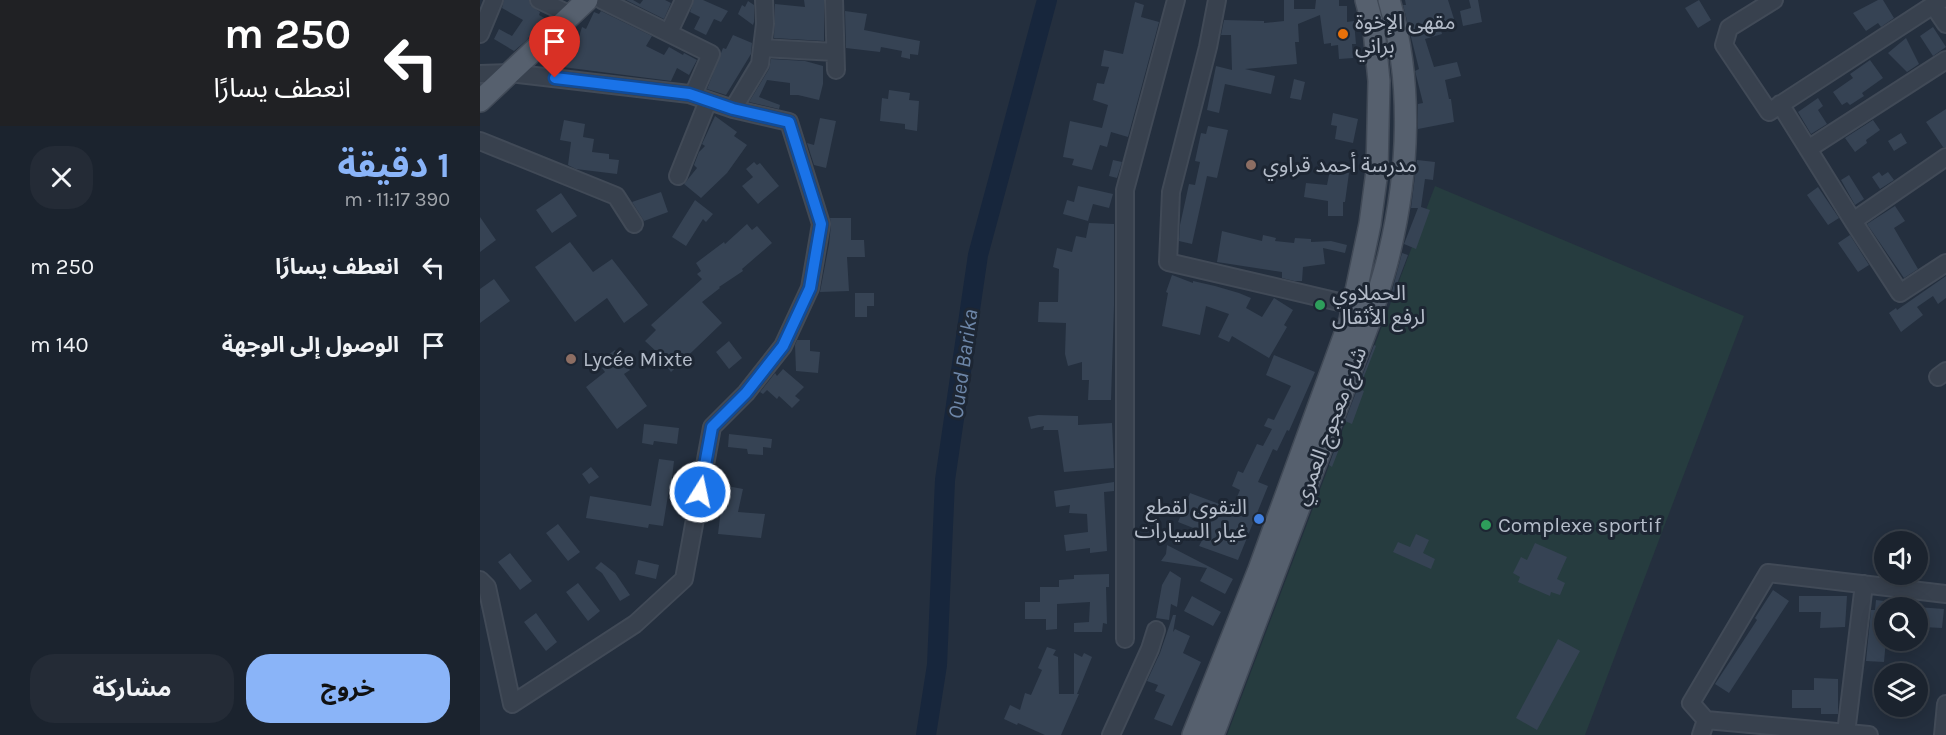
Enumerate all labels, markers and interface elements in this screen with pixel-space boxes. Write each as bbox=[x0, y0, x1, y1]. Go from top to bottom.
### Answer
text: 250 m bbox=[224, 9, 351, 59]
place label: مقهى الإخوة براني bbox=[1355, 10, 1456, 62]
pin bbox=[529, 16, 580, 78]
icon: left bbox=[372, 24, 450, 102]
icon: arrive bbox=[538, 25, 571, 58]
marker: مقهى الإخوة براني bbox=[1336, 27, 1350, 41]
text: انعطف يسارًا bbox=[213, 72, 351, 104]
text: 1 دقيقة bbox=[337, 144, 450, 186]
button: close bbox=[30, 146, 93, 209]
place label: مدرسة أحمد قراوي bbox=[1263, 152, 1417, 181]
marker: مدرسة أحمد قراوي bbox=[1244, 158, 1258, 172]
text: 390 m · 11:17 bbox=[344, 188, 450, 211]
icon: left bbox=[417, 251, 450, 284]
text: 250 m bbox=[30, 254, 94, 280]
text: انعطف يسارًا bbox=[275, 254, 399, 280]
place label: الحملاوي لرفع الأثقال bbox=[1332, 281, 1425, 332]
marker: الحملاوي لرفع الأثقال bbox=[1313, 298, 1327, 312]
water label: Oued Barika bbox=[942, 307, 984, 421]
icon: arrive bbox=[417, 329, 450, 362]
text: 140 m bbox=[30, 332, 88, 358]
text: الوصول إلى الوجهة bbox=[222, 332, 399, 358]
street label: شارع معجوج العمري bbox=[1289, 344, 1375, 510]
place label: Lycée Mixte bbox=[583, 347, 693, 371]
marker: Lycée Mixte bbox=[564, 352, 578, 366]
position arrow bbox=[668, 460, 732, 524]
place label: التقوى لقطع غيار السيارات bbox=[1135, 495, 1247, 543]
marker: التقوى لقطع غيار السيارات bbox=[1252, 512, 1266, 526]
place label: Complexe sportif bbox=[1498, 513, 1662, 537]
marker: Complexe sportif bbox=[1479, 518, 1493, 532]
map controls bbox=[1874, 531, 1928, 717]
button: sound bbox=[1874, 531, 1928, 585]
button: search bbox=[1874, 597, 1928, 651]
button: مشاركة bbox=[30, 654, 234, 723]
button: خروج bbox=[246, 654, 450, 723]
button: layers bbox=[1874, 663, 1928, 717]

